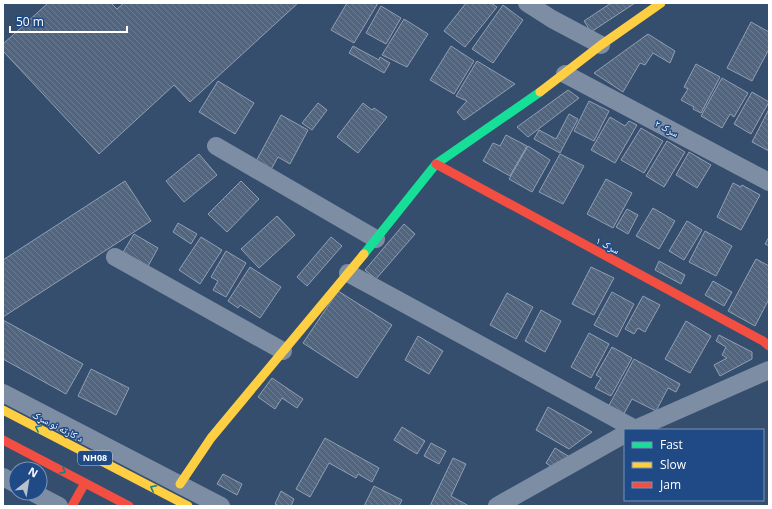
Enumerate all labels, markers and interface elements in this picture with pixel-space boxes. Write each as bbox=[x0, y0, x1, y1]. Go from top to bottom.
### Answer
scale bar bbox=[10, 8, 127, 34]
text: 50 m bbox=[16, 13, 44, 30]
street label: سرک ۲ bbox=[653, 116, 682, 140]
street label: سرک ۱ bbox=[594, 233, 623, 257]
street label: د کارته نو سړک bbox=[30, 407, 86, 445]
one-way arrow bbox=[35, 425, 42, 433]
legend bbox=[624, 429, 764, 501]
text: Fast bbox=[660, 436, 683, 453]
road number: NH08 bbox=[78, 451, 112, 465]
text: Slow bbox=[660, 456, 687, 473]
north arrow bbox=[8, 461, 48, 501]
text: N bbox=[26, 463, 41, 481]
one-way arrow bbox=[58, 466, 66, 474]
text: Jam bbox=[659, 476, 681, 493]
one-way arrow bbox=[150, 485, 158, 493]

